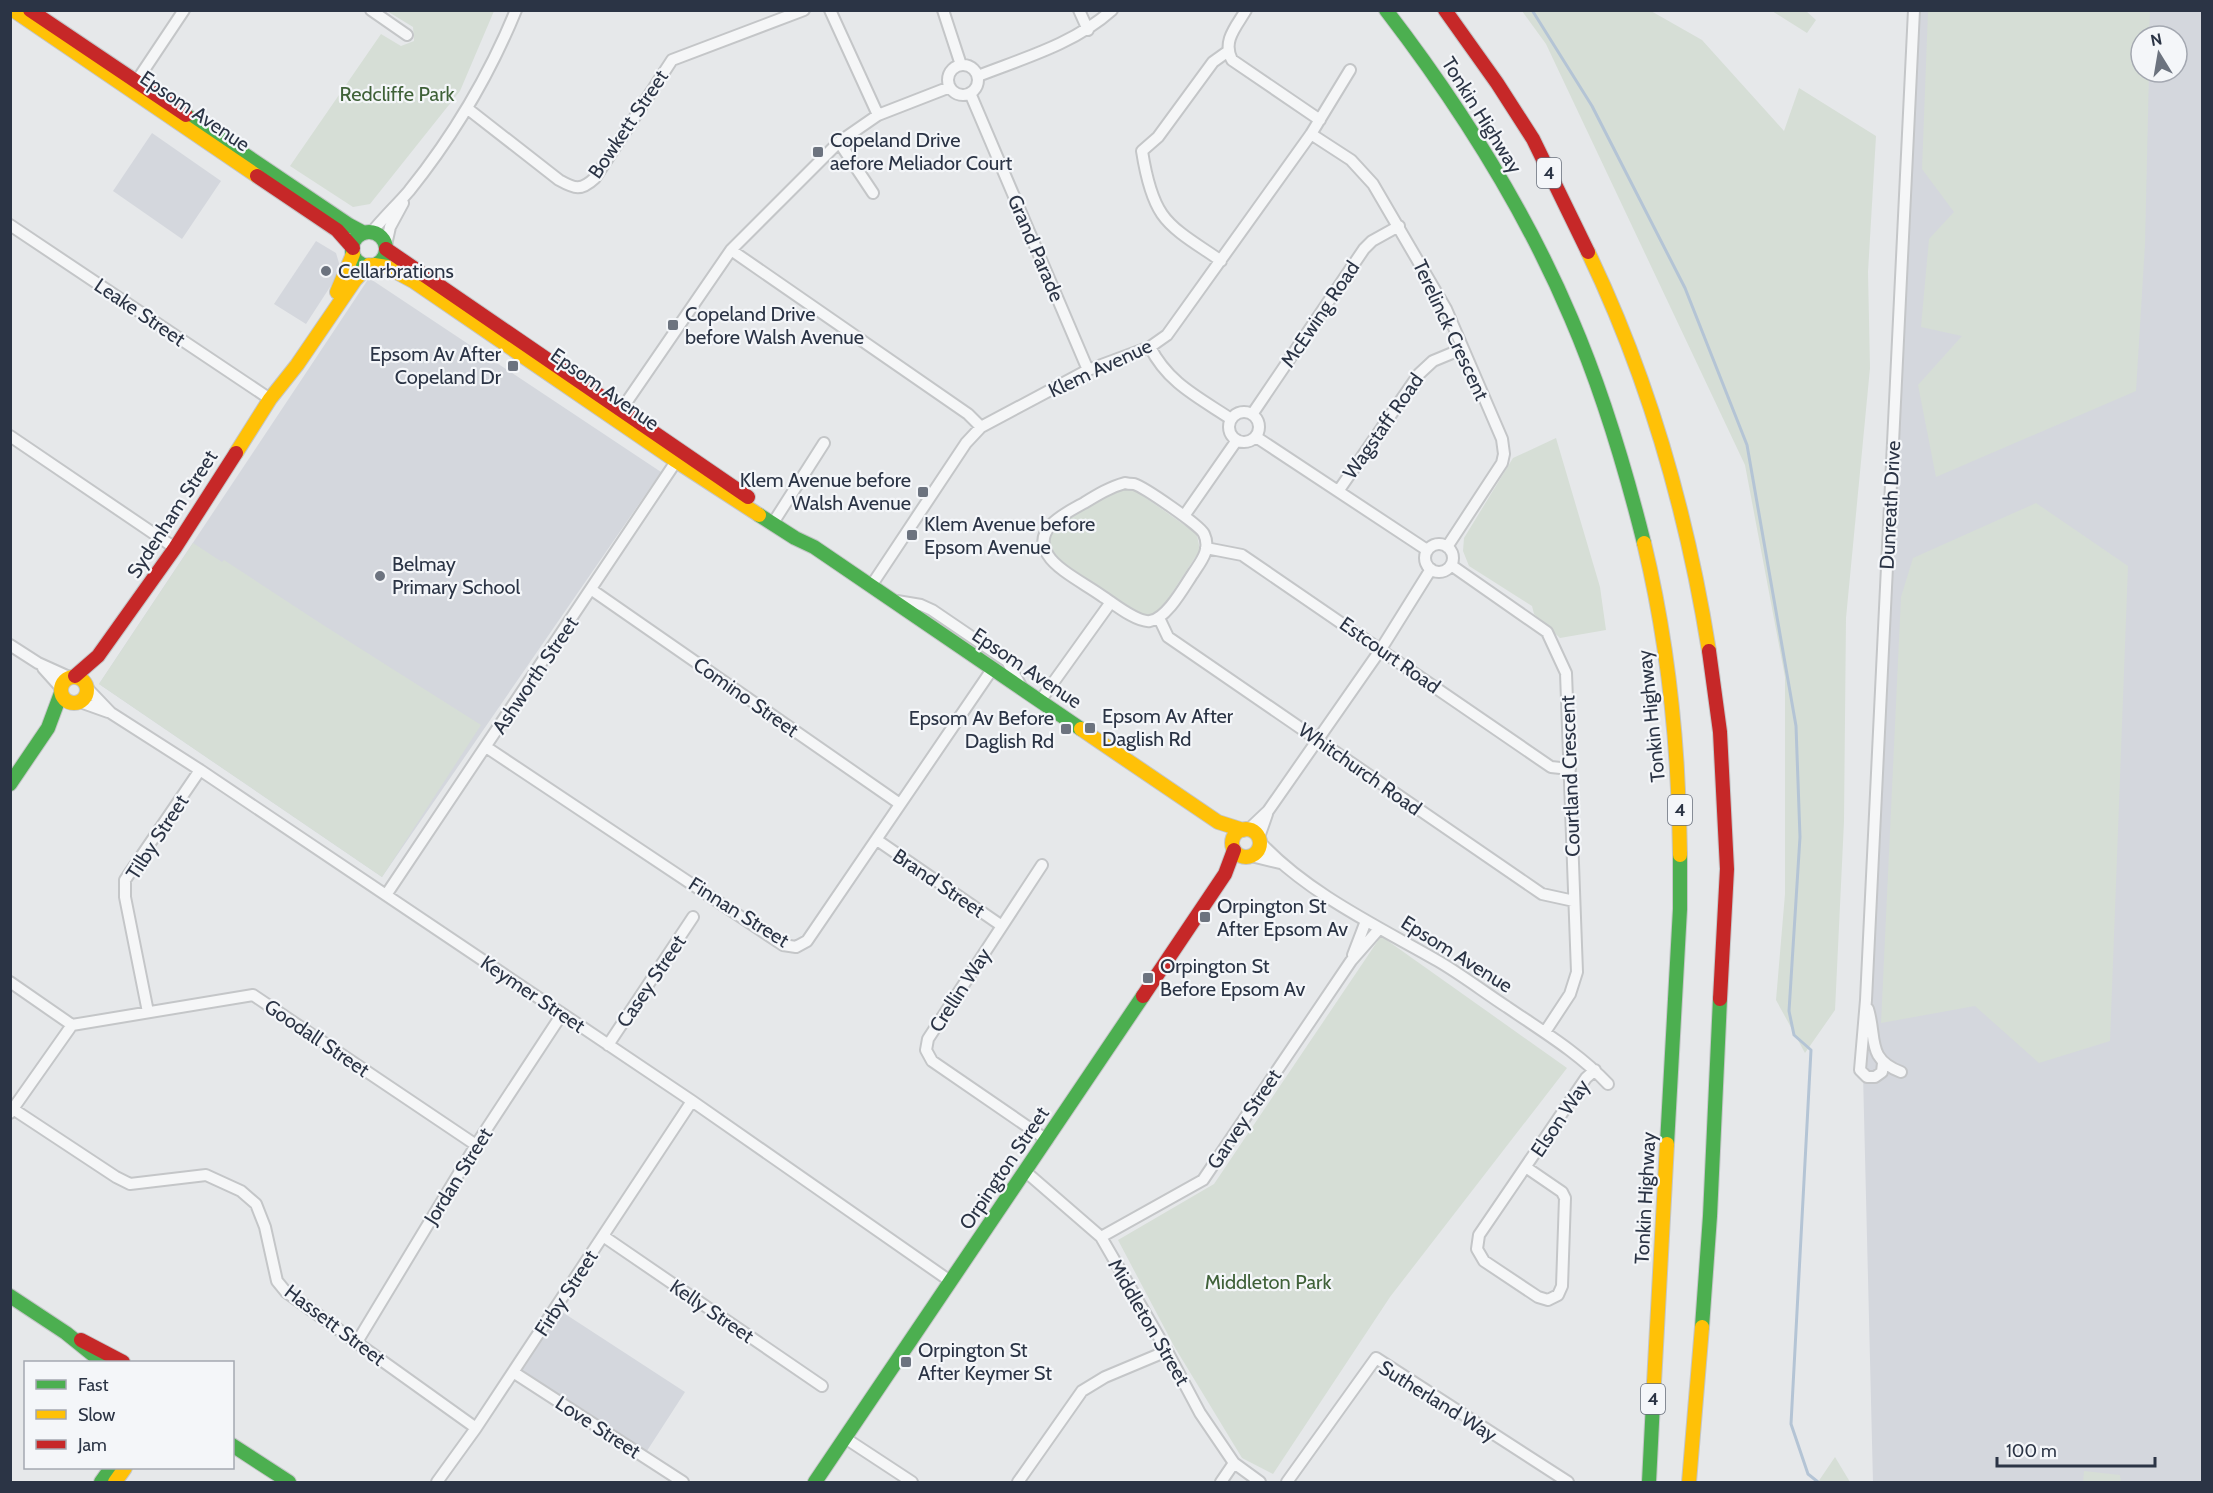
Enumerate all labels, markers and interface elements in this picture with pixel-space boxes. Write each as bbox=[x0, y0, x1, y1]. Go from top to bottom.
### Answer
north arrow bbox=[2129, 24, 2189, 84]
text: N bbox=[2149, 29, 2164, 50]
street label: Tonkin Highway bbox=[1437, 52, 1527, 178]
street label: Bowkett Street bbox=[583, 65, 673, 183]
street label: Epsom Avenue bbox=[136, 66, 254, 156]
park label: Redcliffe Park bbox=[340, 82, 454, 106]
place label: Copeland Drive aefore Meliador Court bbox=[830, 128, 1013, 175]
marker: Copeland Drive aefore Meliador Court bbox=[811, 145, 825, 159]
road number: 4 bbox=[1537, 158, 1561, 188]
street label: Grand Parade bbox=[1003, 191, 1069, 305]
street label: McEwing Road bbox=[1276, 256, 1364, 372]
street label: Terelinck Crescent bbox=[1408, 256, 1494, 404]
place label: Cellarbrations bbox=[338, 259, 454, 283]
marker: Cellarbrations bbox=[319, 264, 333, 278]
street label: Leake Street bbox=[90, 273, 190, 351]
place label: Copeland Drive before Walsh Avenue bbox=[685, 302, 864, 349]
marker: Copeland Drive before Walsh Avenue bbox=[666, 318, 680, 332]
street label: Klem Avenue bbox=[1044, 334, 1156, 402]
place label: Epsom Av After Copeland Dr bbox=[370, 342, 502, 389]
street label: Epsom Avenue bbox=[546, 343, 664, 435]
marker: Epsom Av After Copeland Dr bbox=[506, 359, 520, 373]
street label: Wagstaff Road bbox=[1338, 369, 1428, 483]
street label: Dunreath Drive bbox=[1875, 440, 1905, 570]
street label: Sydenham Street bbox=[122, 445, 222, 582]
place label: Klem Avenue before Walsh Avenue bbox=[740, 468, 911, 515]
marker: Klem Avenue before Walsh Avenue bbox=[916, 485, 930, 499]
place label: Klem Avenue before Epsom Avenue bbox=[924, 512, 1095, 559]
marker: Klem Avenue before Epsom Avenue bbox=[905, 528, 919, 542]
place label: Belmay Primary School bbox=[392, 552, 520, 599]
marker: Belmay Primary School bbox=[373, 569, 387, 583]
street label: Ashworth Street bbox=[487, 612, 583, 738]
street label: Estcourt Road bbox=[1335, 612, 1445, 698]
street label: Epsom Avenue bbox=[968, 623, 1086, 713]
street label: Tonkin Highway bbox=[1632, 649, 1670, 783]
street label: Comino Street bbox=[689, 652, 803, 742]
street label: Courtland Crescent bbox=[1555, 695, 1585, 857]
place label: Epsom Av After Daglish Rd bbox=[1102, 704, 1234, 751]
place label: Epsom Av Before Daglish Rd bbox=[909, 706, 1054, 753]
street label: Whitchurch Road bbox=[1294, 718, 1426, 820]
marker: Epsom Av After Daglish Rd bbox=[1083, 721, 1097, 735]
marker: Epsom Av Before Daglish Rd bbox=[1059, 722, 1073, 736]
street label: Tilby Street bbox=[121, 790, 193, 884]
road number: 4 bbox=[1668, 795, 1692, 825]
street label: Brand Street bbox=[888, 843, 990, 923]
street label: Finnan Street bbox=[684, 872, 794, 952]
place label: Orpington St After Epsom Av bbox=[1217, 894, 1348, 941]
marker: Orpington St After Epsom Av bbox=[1198, 910, 1212, 924]
street label: Epsom Avenue bbox=[1397, 910, 1517, 998]
street label: Casey Street bbox=[611, 930, 691, 1032]
street label: Crellin Way bbox=[924, 944, 996, 1036]
street label: Keymer Street bbox=[476, 950, 590, 1038]
place label: Orpington St Before Epsom Av bbox=[1160, 954, 1305, 1001]
marker: Orpington St Before Epsom Av bbox=[1141, 971, 1155, 985]
street label: Goodall Street bbox=[260, 994, 374, 1082]
street label: Garvey Street bbox=[1202, 1064, 1286, 1173]
street label: Elson Way bbox=[1525, 1075, 1595, 1161]
street label: Orpington Street bbox=[954, 1102, 1054, 1234]
street label: Jordan Street bbox=[418, 1123, 497, 1230]
street label: Tonkin Highway bbox=[1630, 1131, 1660, 1265]
street label: Firby Street bbox=[529, 1245, 603, 1341]
street label: Middleton Street bbox=[1103, 1254, 1195, 1390]
park label: Middleton Park bbox=[1205, 1270, 1331, 1294]
street label: Kelly Street bbox=[665, 1274, 759, 1348]
street label: Hassett Street bbox=[280, 1279, 390, 1371]
place label: Orpington St After Keymer St bbox=[918, 1338, 1052, 1385]
marker: Orpington St After Keymer St bbox=[899, 1355, 913, 1369]
street label: Sutherland Way bbox=[1375, 1355, 1501, 1447]
legend bbox=[24, 1361, 234, 1469]
text: Fast bbox=[78, 1374, 109, 1396]
road number: 4 bbox=[1641, 1384, 1665, 1414]
street label: Love Street bbox=[551, 1391, 645, 1463]
text: Slow bbox=[78, 1404, 115, 1426]
scale bar bbox=[1997, 1430, 2154, 1468]
text: Jam bbox=[77, 1434, 107, 1456]
text: 100 m bbox=[2006, 1440, 2057, 1462]

